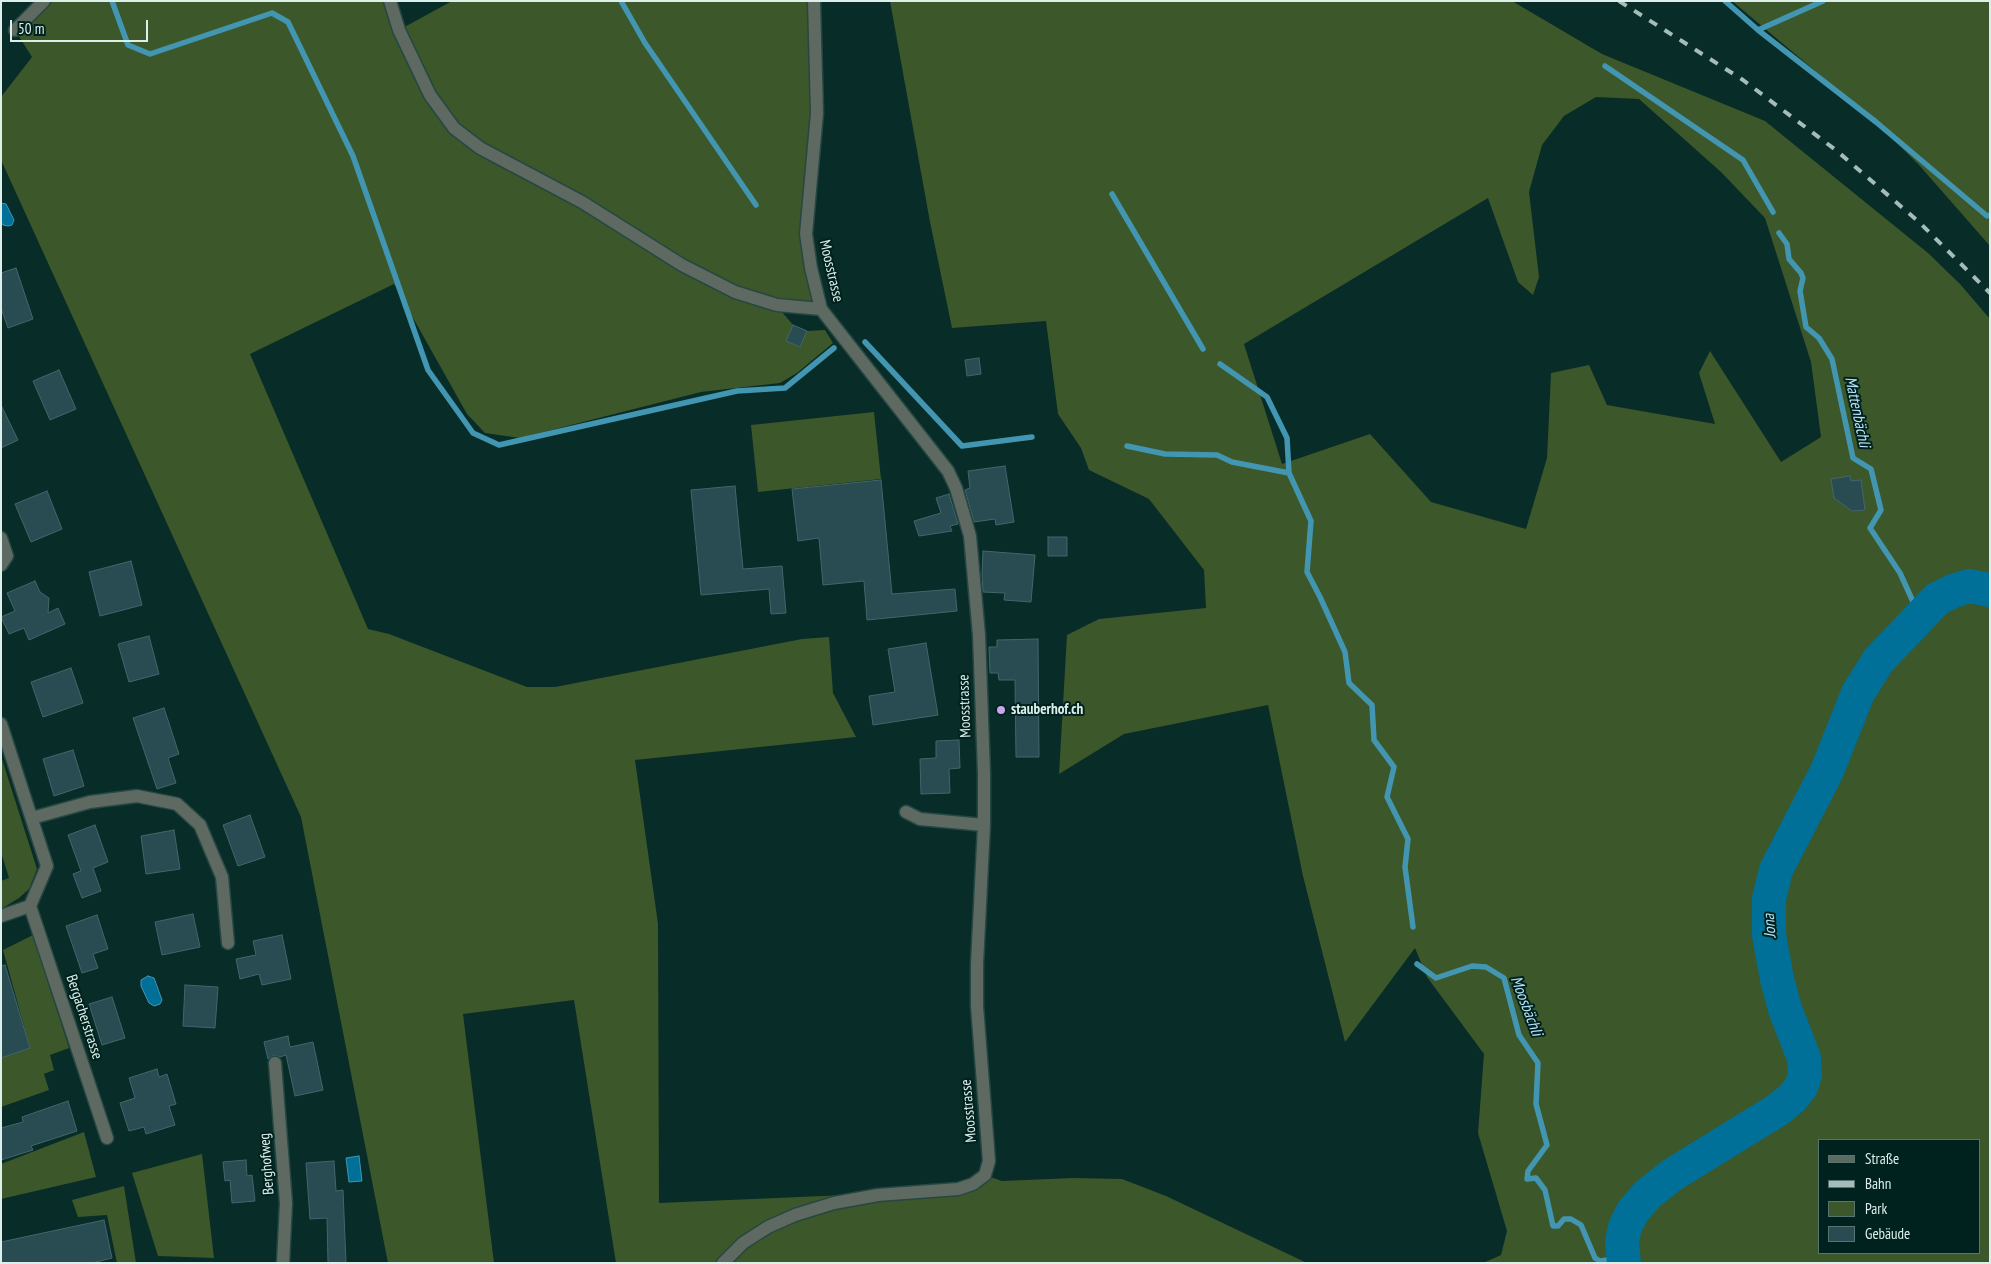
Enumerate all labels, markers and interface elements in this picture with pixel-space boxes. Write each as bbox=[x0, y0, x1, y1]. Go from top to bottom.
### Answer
scale bar bbox=[12, 10, 150, 42]
text: 50 m bbox=[18, 19, 44, 38]
street label: Moosstrasse bbox=[815, 238, 847, 304]
water label: Mattenbächli bbox=[1840, 375, 1874, 449]
street label: Moosstrasse bbox=[955, 674, 975, 738]
place label: stauberhof.ch bbox=[1011, 701, 1083, 719]
marker: stauberhof.ch bbox=[995, 704, 1007, 716]
water label: Jona bbox=[1760, 913, 1780, 939]
street label: Bergacherstrasse bbox=[62, 972, 106, 1062]
water label: Moosbächli bbox=[1506, 973, 1546, 1039]
street label: Moosstrasse bbox=[957, 1079, 981, 1143]
street label: Berghofweg bbox=[256, 1132, 278, 1196]
legend bbox=[1818, 1139, 1981, 1254]
text: Straße bbox=[1865, 1149, 1899, 1168]
text: Bahn bbox=[1865, 1174, 1891, 1193]
text: Park bbox=[1865, 1199, 1887, 1218]
text: Gebäude bbox=[1865, 1224, 1910, 1243]

